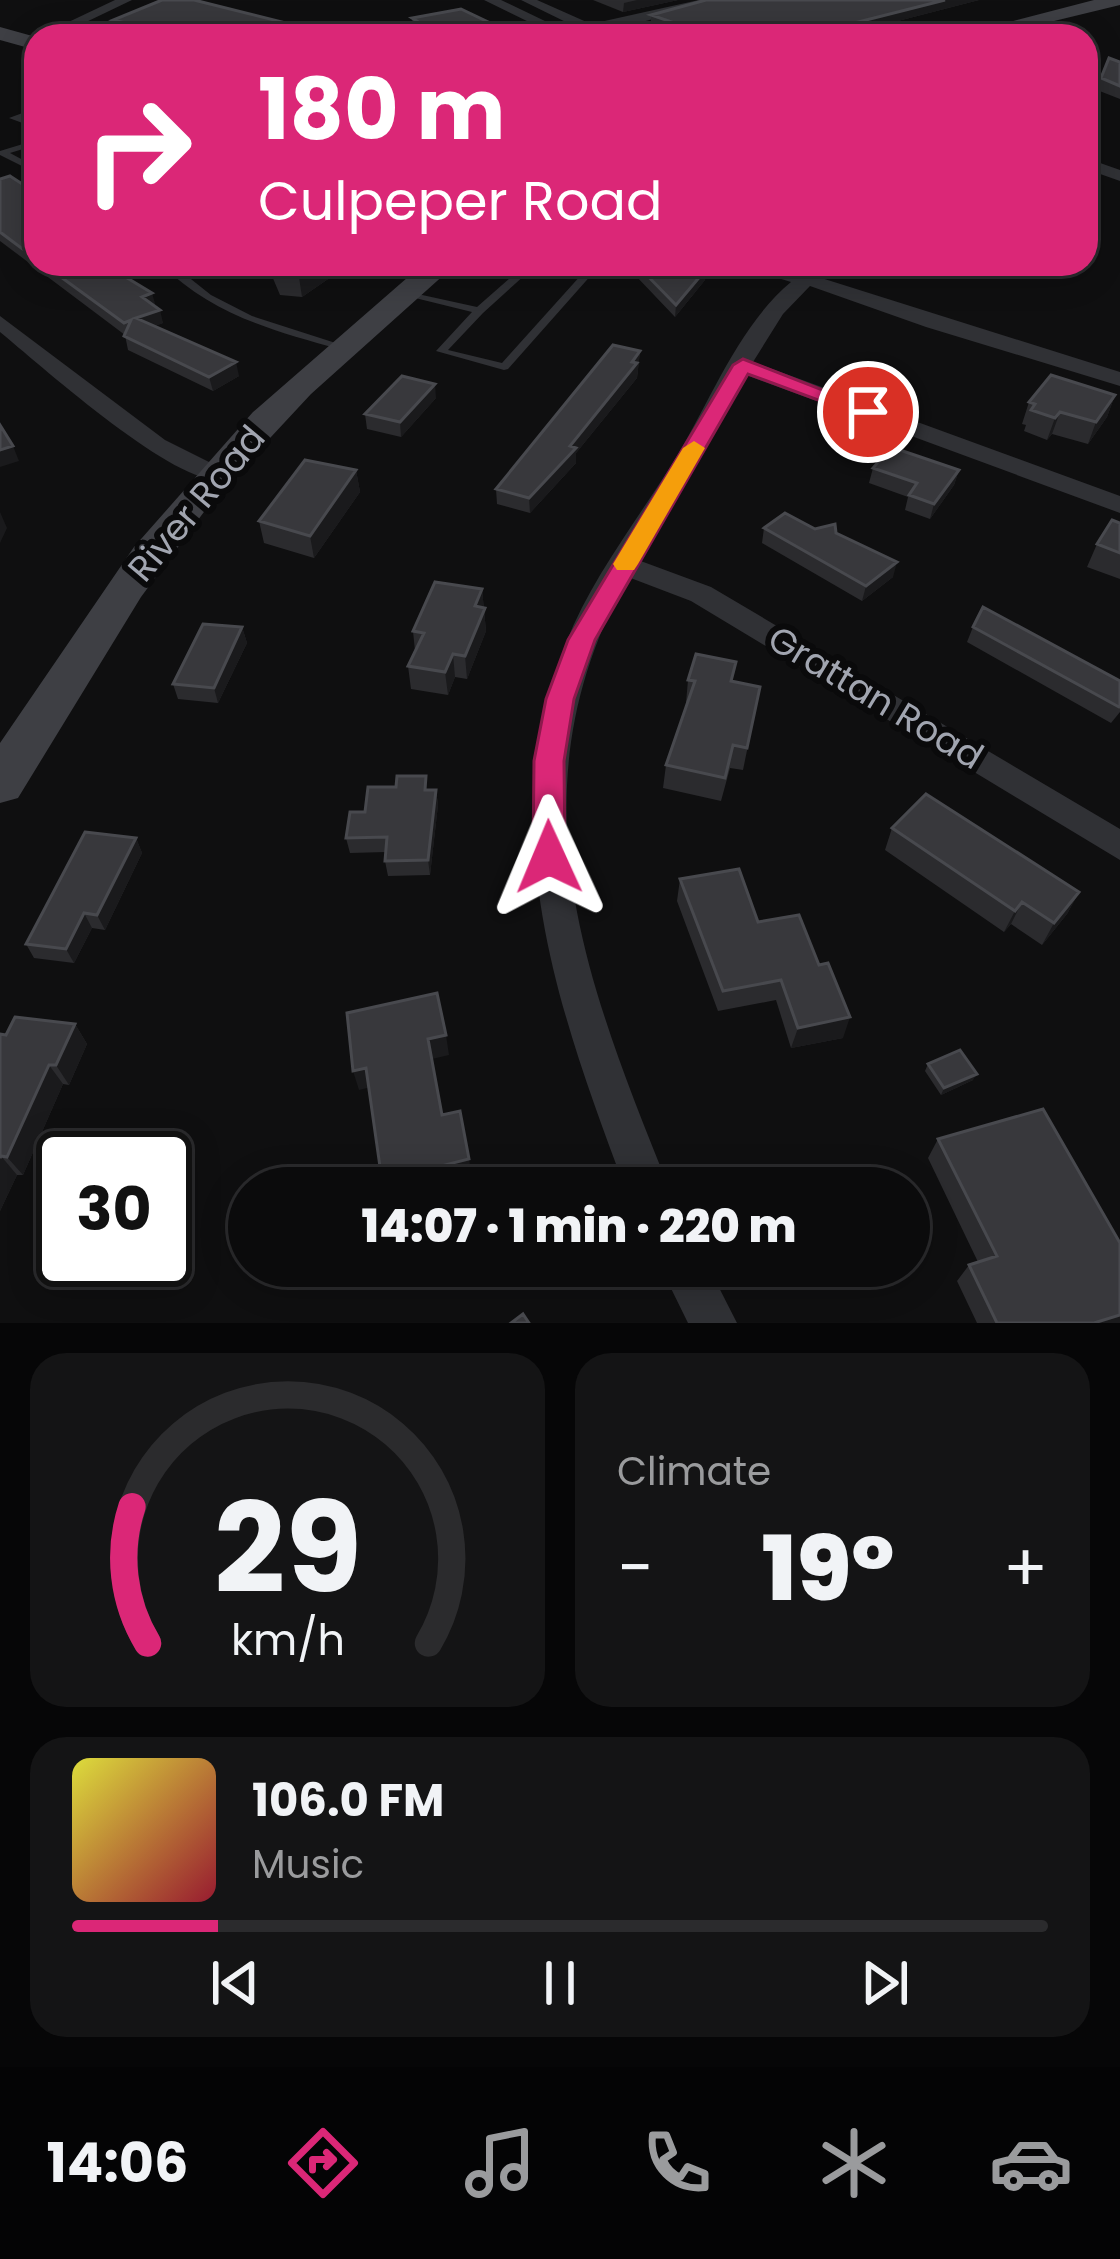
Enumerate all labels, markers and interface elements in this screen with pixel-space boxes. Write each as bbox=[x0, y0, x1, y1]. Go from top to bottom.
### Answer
text: 180 m bbox=[258, 51, 506, 168]
icon: right bbox=[60, 72, 216, 228]
text: Culpeper Road bbox=[258, 163, 662, 239]
pin bbox=[817, 361, 919, 463]
icon: arrive bbox=[835, 379, 901, 445]
street label: River Road bbox=[116, 414, 277, 592]
street label: Grattan Road bbox=[759, 613, 993, 782]
position arrow bbox=[486, 794, 612, 920]
speed limit sign: 30 bbox=[36, 1131, 192, 1287]
text: 14:07 · 1 min · 220 m bbox=[362, 1195, 796, 1258]
text: Climate bbox=[617, 1444, 771, 1499]
text: 29 bbox=[213, 1461, 362, 1636]
text: 19° bbox=[762, 1505, 894, 1632]
text: − bbox=[617, 1522, 653, 1614]
text: + bbox=[1003, 1522, 1048, 1614]
text: km/h bbox=[230, 1610, 345, 1670]
text: 106.0 FM bbox=[252, 1769, 444, 1832]
text: Music bbox=[252, 1837, 364, 1892]
icon: previous bbox=[202, 1950, 268, 2016]
icon: pause bbox=[527, 1950, 593, 2016]
icon: next bbox=[852, 1950, 918, 2016]
icon: directions bbox=[281, 2121, 365, 2205]
icon: music bbox=[458, 2121, 542, 2205]
icon: phone bbox=[635, 2121, 719, 2205]
icon: climate bbox=[812, 2121, 896, 2205]
icon: car bbox=[989, 2121, 1073, 2205]
text: 14:06 bbox=[47, 2125, 188, 2201]

